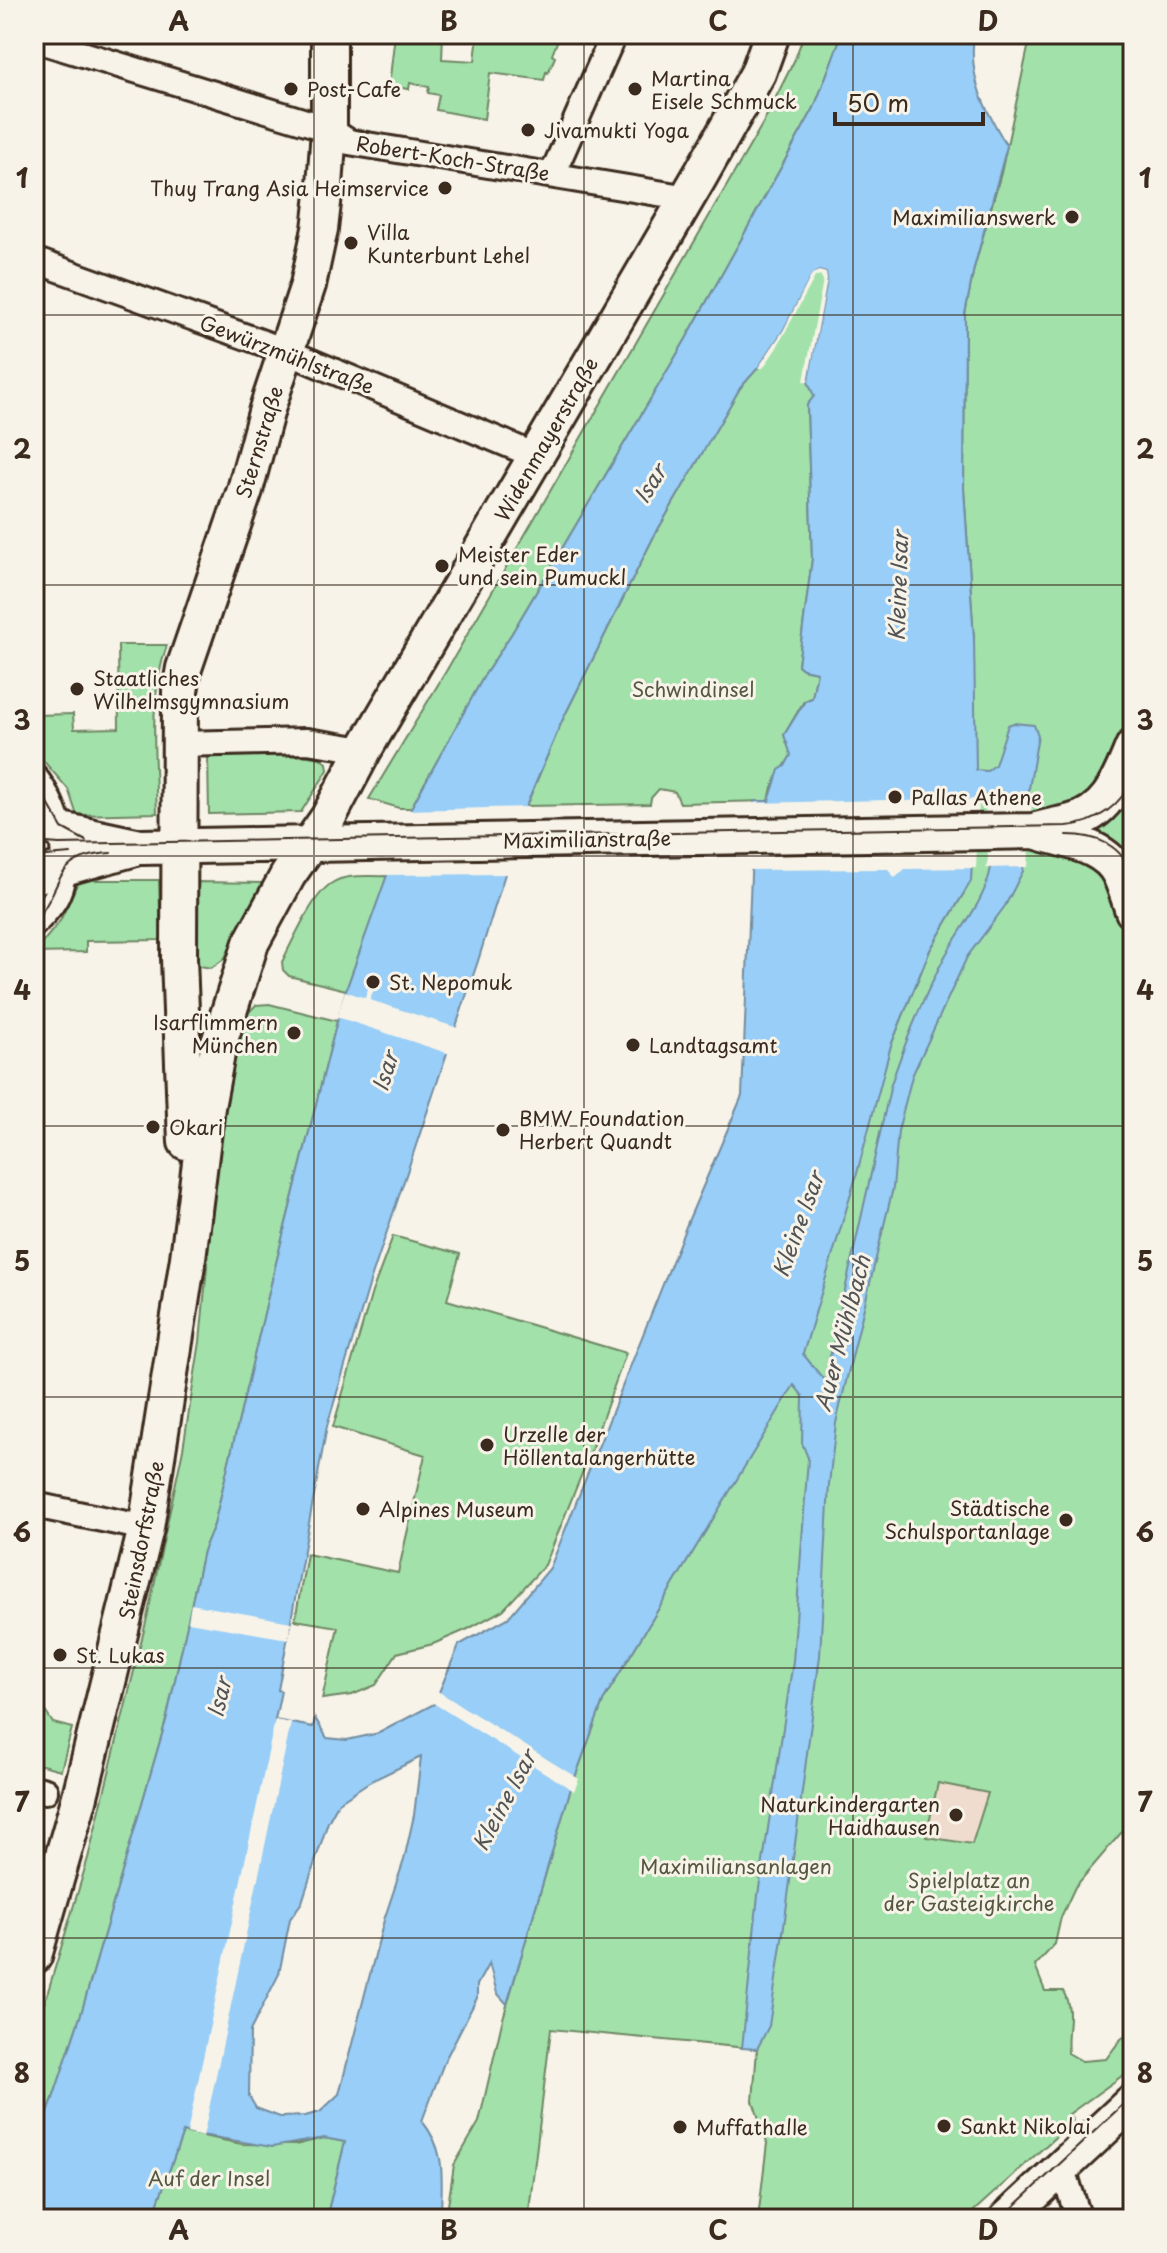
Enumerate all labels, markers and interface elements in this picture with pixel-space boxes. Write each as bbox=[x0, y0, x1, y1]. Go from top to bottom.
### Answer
text: A bbox=[169, 1, 189, 40]
text: B bbox=[440, 1, 458, 40]
text: C bbox=[708, 1, 728, 40]
text: D bbox=[978, 1, 998, 40]
place label: Martina Eisele Schmuck bbox=[651, 63, 797, 116]
place label: Post-Cafe bbox=[307, 74, 401, 104]
scale bar bbox=[835, 76, 983, 126]
marker: Post-Cafe bbox=[282, 80, 300, 98]
marker: Martina Eisele Schmuck bbox=[626, 80, 644, 98]
text: 50 m bbox=[847, 84, 909, 120]
place label: Jivamukti Yoga bbox=[544, 115, 689, 145]
marker: Jivamukti Yoga bbox=[519, 121, 537, 139]
street label: Robert-Koch-Straße bbox=[354, 128, 552, 188]
text: 1 bbox=[16, 158, 28, 197]
text: 1 bbox=[1139, 158, 1151, 197]
place label: Thuy Trang Asia Heimservice bbox=[150, 173, 429, 203]
marker: Thuy Trang Asia Heimservice bbox=[436, 179, 454, 197]
place label: Maximilianswerk bbox=[892, 202, 1056, 232]
marker: Maximilianswerk bbox=[1063, 208, 1081, 226]
place label: Villa Kunterbunt Lehel bbox=[367, 217, 530, 270]
marker: Villa Kunterbunt Lehel bbox=[342, 234, 360, 252]
street label: Gewürzmühlstraße bbox=[196, 307, 378, 401]
street label: Widenmayerstraße bbox=[487, 351, 605, 527]
street label: Sternstraße bbox=[228, 382, 290, 502]
text: 2 bbox=[13, 429, 31, 468]
text: 2 bbox=[1136, 429, 1154, 468]
water label: Isar bbox=[624, 455, 675, 509]
water label: Kleine Isar bbox=[879, 528, 916, 641]
place label: Meister Eder und sein Pumuckl bbox=[458, 539, 626, 592]
marker: Meister Eder und sein Pumuckl bbox=[433, 557, 451, 575]
place label: Staatliches Wilhelmsgymnasium bbox=[93, 663, 289, 716]
park label: Schwindinsel bbox=[631, 674, 755, 704]
marker: Staatliches Wilhelmsgymnasium bbox=[68, 680, 86, 698]
text: 3 bbox=[13, 700, 31, 739]
text: 3 bbox=[1136, 700, 1154, 739]
place label: Pallas Athene bbox=[911, 782, 1042, 812]
marker: Pallas Athene bbox=[886, 788, 904, 806]
street label: Maximilianstraße bbox=[503, 823, 671, 855]
place label: St. Nepomuk bbox=[389, 967, 512, 997]
text: 4 bbox=[13, 970, 31, 1009]
text: 4 bbox=[1136, 970, 1154, 1009]
marker: St. Nepomuk bbox=[364, 973, 382, 991]
place label: Isarflimmern München bbox=[153, 1007, 278, 1060]
marker: Isarflimmern München bbox=[285, 1024, 303, 1042]
place label: Landtagsamt bbox=[649, 1030, 778, 1060]
marker: Landtagsamt bbox=[624, 1036, 642, 1054]
water label: Isar bbox=[362, 1044, 406, 1095]
place label: BMW Foundation Herbert Quandt bbox=[519, 1103, 685, 1156]
place label: Okari bbox=[169, 1112, 223, 1142]
marker: Okari bbox=[144, 1118, 162, 1136]
marker: BMW Foundation Herbert Quandt bbox=[494, 1121, 512, 1139]
water label: Kleine Isar bbox=[763, 1164, 832, 1281]
text: 5 bbox=[14, 1241, 30, 1280]
text: 5 bbox=[1137, 1241, 1153, 1280]
water label: Auer Mühlbach bbox=[804, 1250, 878, 1415]
place label: Urzelle der Höllentalangerhütte bbox=[503, 1419, 695, 1472]
marker: Urzelle der Höllentalangerhütte bbox=[478, 1436, 496, 1454]
street label: Steinsdorfstraße bbox=[111, 1458, 171, 1622]
place label: Städtische Schulsportanlage bbox=[884, 1493, 1050, 1546]
place label: Alpines Museum bbox=[379, 1494, 534, 1524]
marker: Alpines Museum bbox=[354, 1500, 372, 1518]
marker: Städtische Schulsportanlage bbox=[1057, 1511, 1075, 1529]
text: 6 bbox=[13, 1512, 31, 1551]
text: 6 bbox=[1136, 1512, 1154, 1551]
place label: St. Lukas bbox=[76, 1640, 165, 1670]
marker: St. Lukas bbox=[51, 1646, 69, 1664]
water label: Isar bbox=[197, 1671, 239, 1720]
water label: Kleine Isar bbox=[463, 1741, 545, 1856]
text: 7 bbox=[15, 1782, 30, 1821]
text: 7 bbox=[1138, 1782, 1153, 1821]
place label: Naturkindergarten Haidhausen bbox=[760, 1789, 940, 1842]
marker: Naturkindergarten Haidhausen bbox=[947, 1806, 965, 1824]
park label: Maximiliansanlagen bbox=[640, 1851, 832, 1881]
park label: Spielplatz an der Gasteigkirche bbox=[884, 1865, 1054, 1918]
text: 8 bbox=[14, 2053, 30, 2092]
text: 8 bbox=[1137, 2053, 1153, 2092]
place label: Sankt Nikolai bbox=[960, 2111, 1091, 2141]
place label: Muffathalle bbox=[696, 2112, 808, 2142]
marker: Sankt Nikolai bbox=[935, 2117, 953, 2135]
marker: Muffathalle bbox=[671, 2118, 689, 2136]
park label: Auf der Insel bbox=[148, 2163, 270, 2193]
text: A bbox=[169, 2210, 189, 2249]
text: B bbox=[440, 2210, 458, 2249]
text: C bbox=[708, 2210, 728, 2249]
text: D bbox=[978, 2210, 998, 2249]

